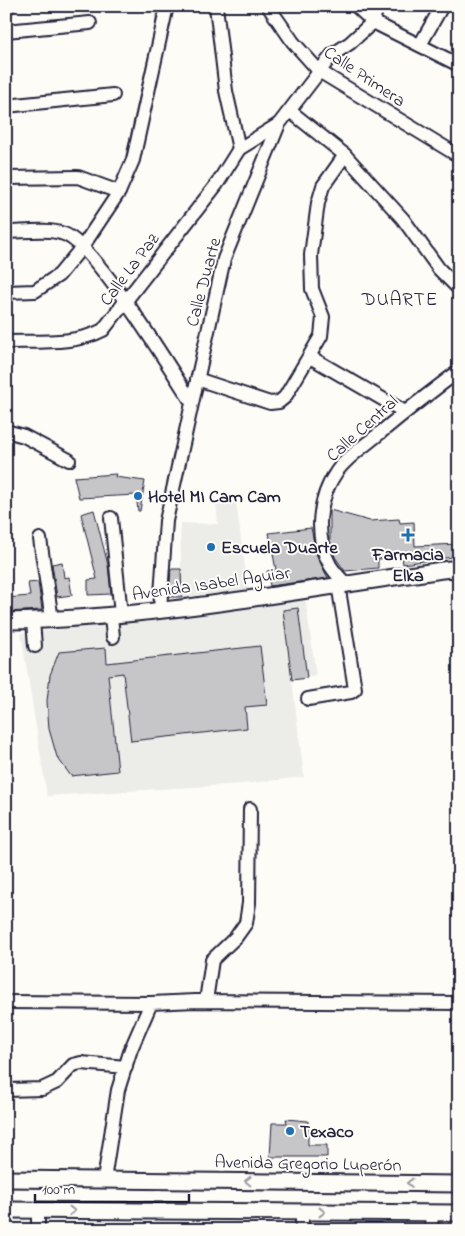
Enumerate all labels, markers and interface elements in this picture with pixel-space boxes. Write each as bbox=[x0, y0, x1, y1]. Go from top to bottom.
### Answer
street label: Calle Primera bbox=[318, 41, 410, 115]
street label: Calle La Paz bbox=[94, 228, 167, 312]
street label: Calle Duarte bbox=[181, 234, 230, 330]
district label: DUARTE bbox=[361, 287, 438, 314]
street label: Calle Central bbox=[321, 390, 405, 469]
place label: Hotel MI Cam Cam bbox=[148, 485, 281, 511]
marker: Hotel MI Cam Cam bbox=[132, 490, 144, 502]
marker: Farmacia Elka bbox=[402, 529, 414, 541]
place label: Escuela Duarte bbox=[221, 536, 338, 562]
marker: Escuela Duarte bbox=[205, 541, 217, 553]
place label: Farmacia Elka bbox=[371, 543, 444, 590]
street label: Avenida Isabel Aguiar bbox=[131, 561, 292, 610]
place label: Texaco bbox=[300, 1120, 354, 1146]
marker: Texaco bbox=[284, 1125, 296, 1137]
street label: Avenida Gregorio Luperón bbox=[214, 1150, 402, 1181]
scale bar bbox=[35, 1171, 189, 1203]
one-way arrow bbox=[243, 1176, 251, 1186]
one-way arrow bbox=[406, 1178, 414, 1188]
text: 100 m bbox=[42, 1179, 75, 1201]
one-way arrow bbox=[69, 1206, 77, 1216]
one-way arrow bbox=[319, 1207, 327, 1217]

